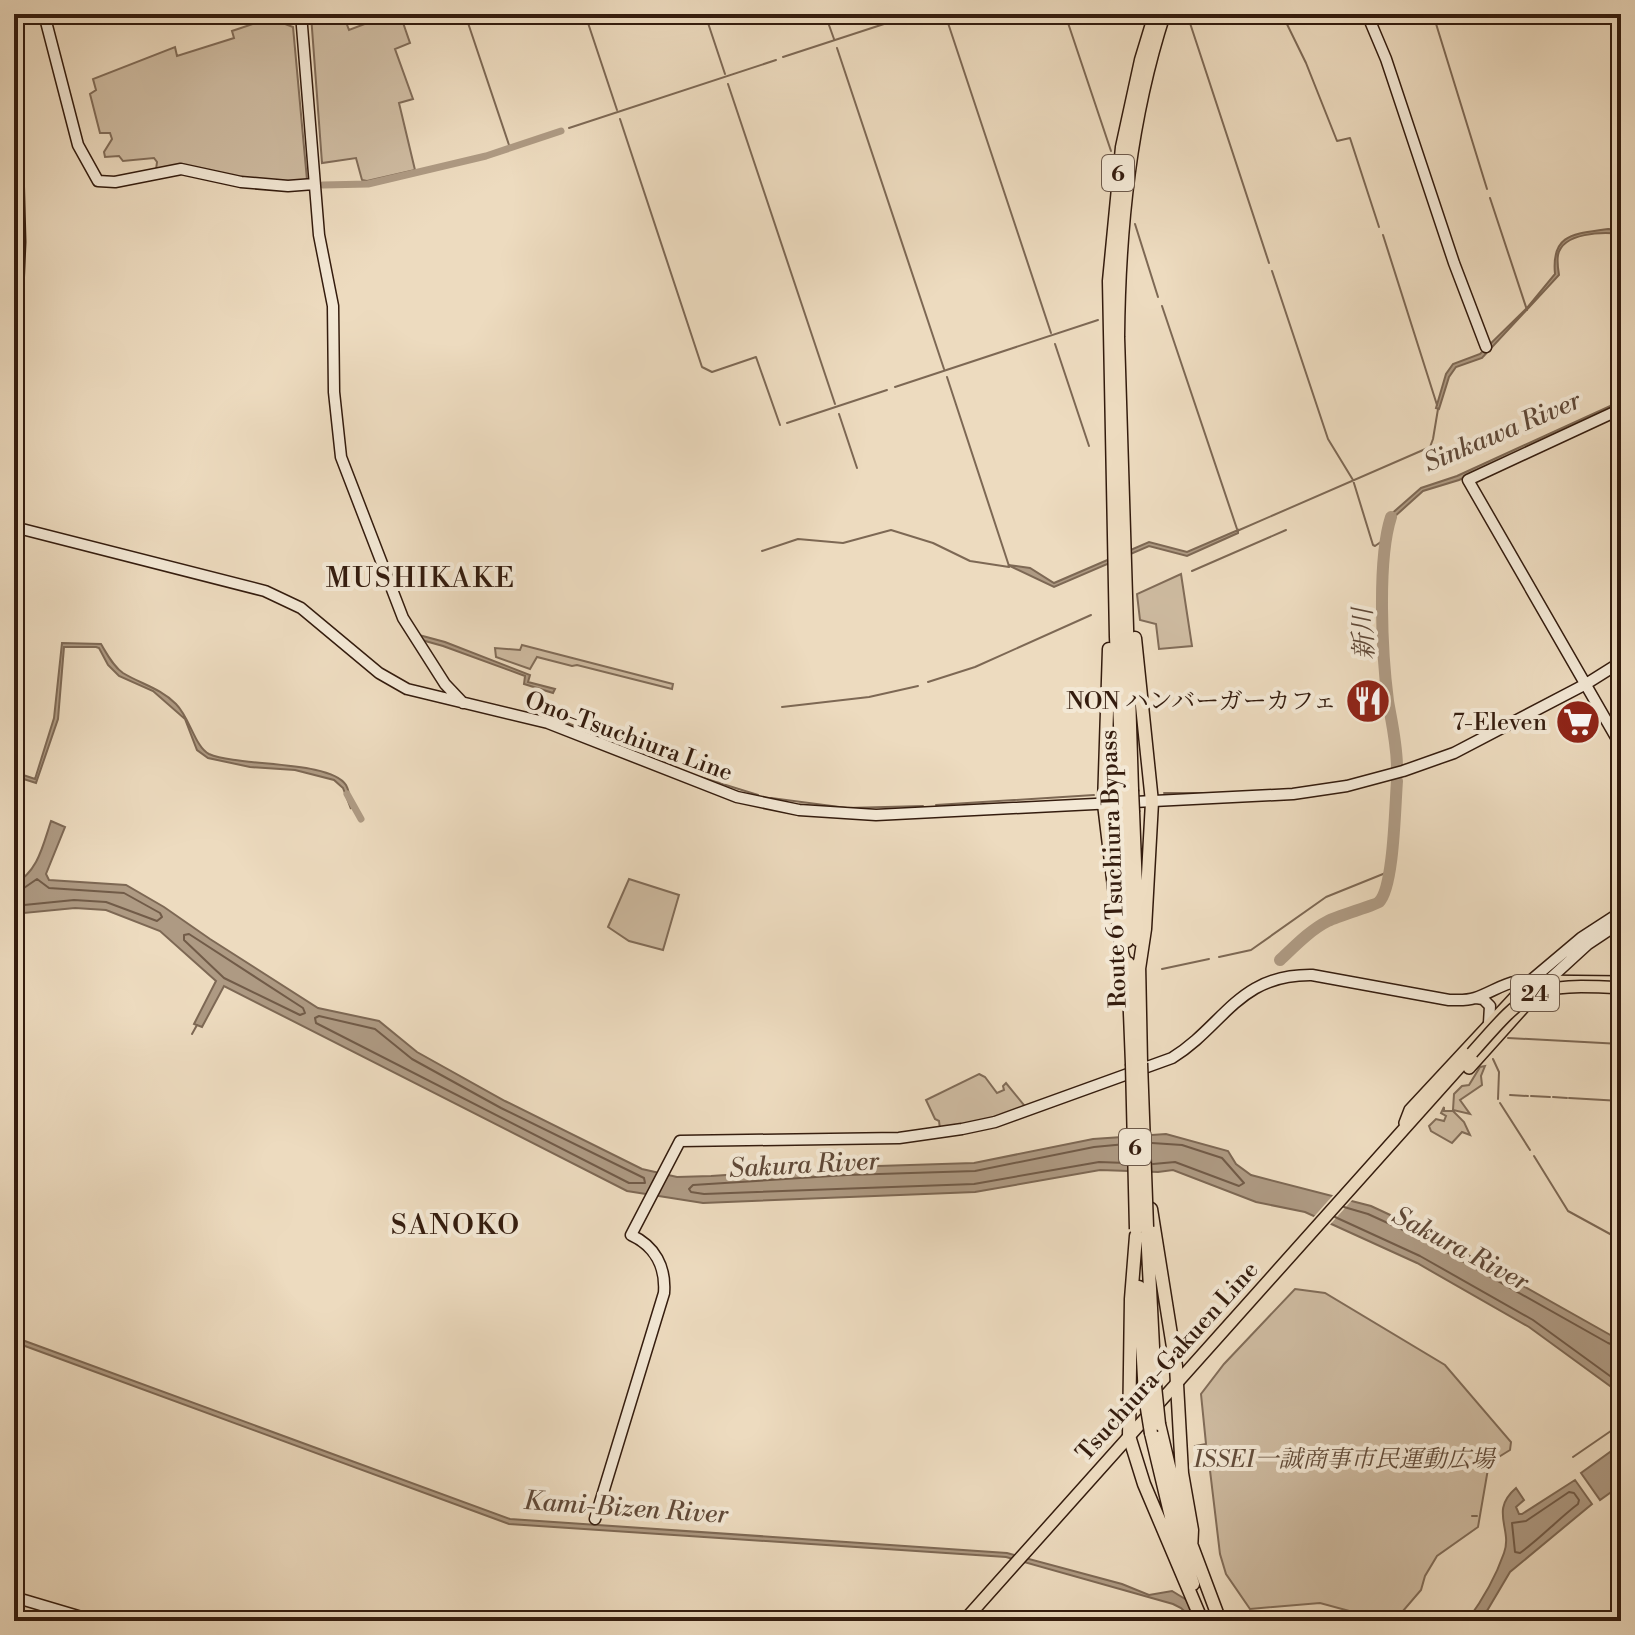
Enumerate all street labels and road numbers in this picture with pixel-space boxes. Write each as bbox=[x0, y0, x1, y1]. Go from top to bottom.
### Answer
road number: 6 bbox=[1102, 155, 1134, 191]
street label: Ono-Tsuchiura Line bbox=[521, 685, 737, 789]
street label: Route 6 Tsuchiura Bypass bbox=[1094, 729, 1134, 1009]
road number: 24 bbox=[1511, 975, 1559, 1011]
road number: 6 bbox=[1119, 1129, 1151, 1165]
street label: Tsuchiura-Gakuen Line bbox=[1070, 1256, 1265, 1468]

